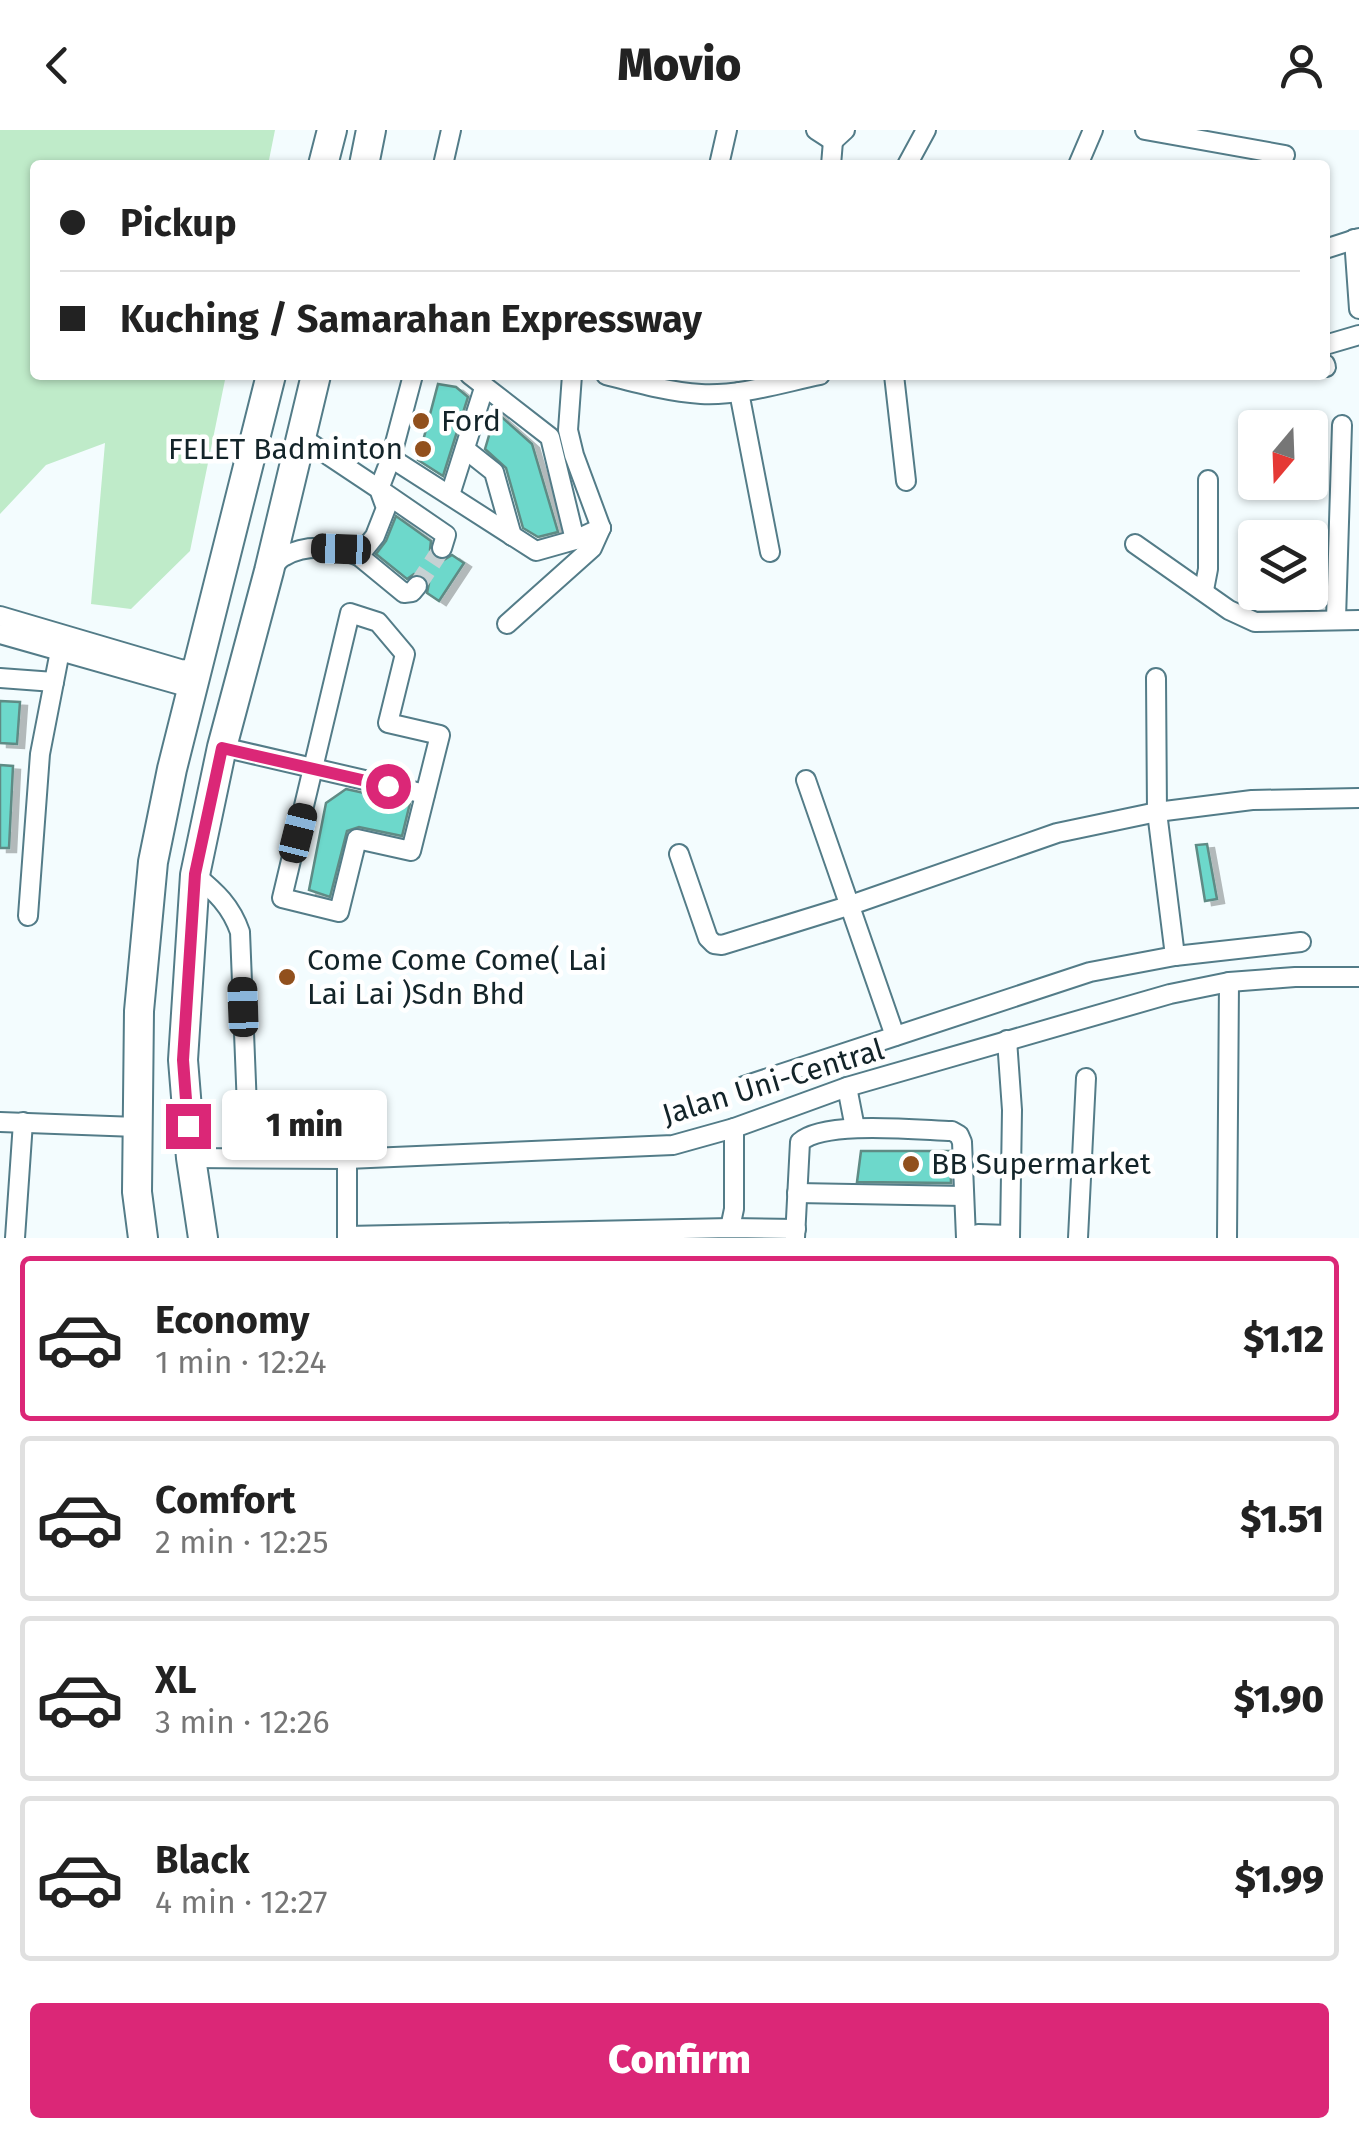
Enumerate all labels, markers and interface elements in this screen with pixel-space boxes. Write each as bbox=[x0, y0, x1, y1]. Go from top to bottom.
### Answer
icon: back bbox=[30, 38, 85, 93]
text: Movio bbox=[618, 38, 741, 92]
icon: person bbox=[1274, 38, 1329, 93]
text: Pickup bbox=[120, 200, 237, 246]
text: Kuching / Samarahan Expressway bbox=[120, 296, 702, 342]
place label: Ford bbox=[441, 403, 501, 439]
marker: Ford bbox=[410, 410, 432, 432]
north arrow bbox=[1238, 410, 1328, 500]
map controls bbox=[1238, 410, 1328, 610]
place label: FELET Badminton bbox=[168, 431, 403, 467]
marker: FELET Badminton bbox=[412, 438, 434, 460]
button: layers bbox=[1238, 520, 1328, 610]
car bbox=[310, 533, 372, 565]
route start bbox=[366, 764, 411, 809]
car bbox=[276, 800, 320, 866]
place label: Come Come Come( Lai Lai Lai )Sdn Bhd bbox=[307, 942, 607, 1012]
marker: Come Come Come( Lai Lai Lai )Sdn Bhd bbox=[276, 966, 298, 988]
car bbox=[227, 976, 259, 1038]
street label: Jalan Uni-Central bbox=[658, 1031, 888, 1133]
callout: 1 min bbox=[223, 1091, 388, 1161]
route end bbox=[166, 1104, 211, 1149]
text: 1 min bbox=[266, 1106, 343, 1144]
place label: BB Supermarket bbox=[931, 1146, 1151, 1182]
marker: BB Supermarket bbox=[900, 1153, 922, 1175]
icon: car bbox=[35, 1294, 125, 1384]
text: Economy bbox=[155, 1297, 310, 1343]
text: $1.12 bbox=[1243, 1316, 1324, 1362]
text: 1 min · 12:24 bbox=[155, 1343, 327, 1381]
icon: car bbox=[35, 1474, 125, 1564]
text: Comfort bbox=[155, 1477, 296, 1523]
text: $1.51 bbox=[1240, 1496, 1324, 1542]
text: 2 min · 12:25 bbox=[155, 1523, 328, 1561]
icon: car bbox=[35, 1654, 125, 1744]
text: XL bbox=[155, 1657, 197, 1703]
text: $1.90 bbox=[1234, 1676, 1324, 1722]
text: 3 min · 12:26 bbox=[155, 1703, 330, 1741]
icon: car bbox=[35, 1834, 125, 1924]
text: Black bbox=[155, 1837, 250, 1883]
text: $1.99 bbox=[1235, 1856, 1324, 1902]
text: 4 min · 12:27 bbox=[155, 1883, 327, 1921]
button: Confirm bbox=[30, 2003, 1329, 2118]

